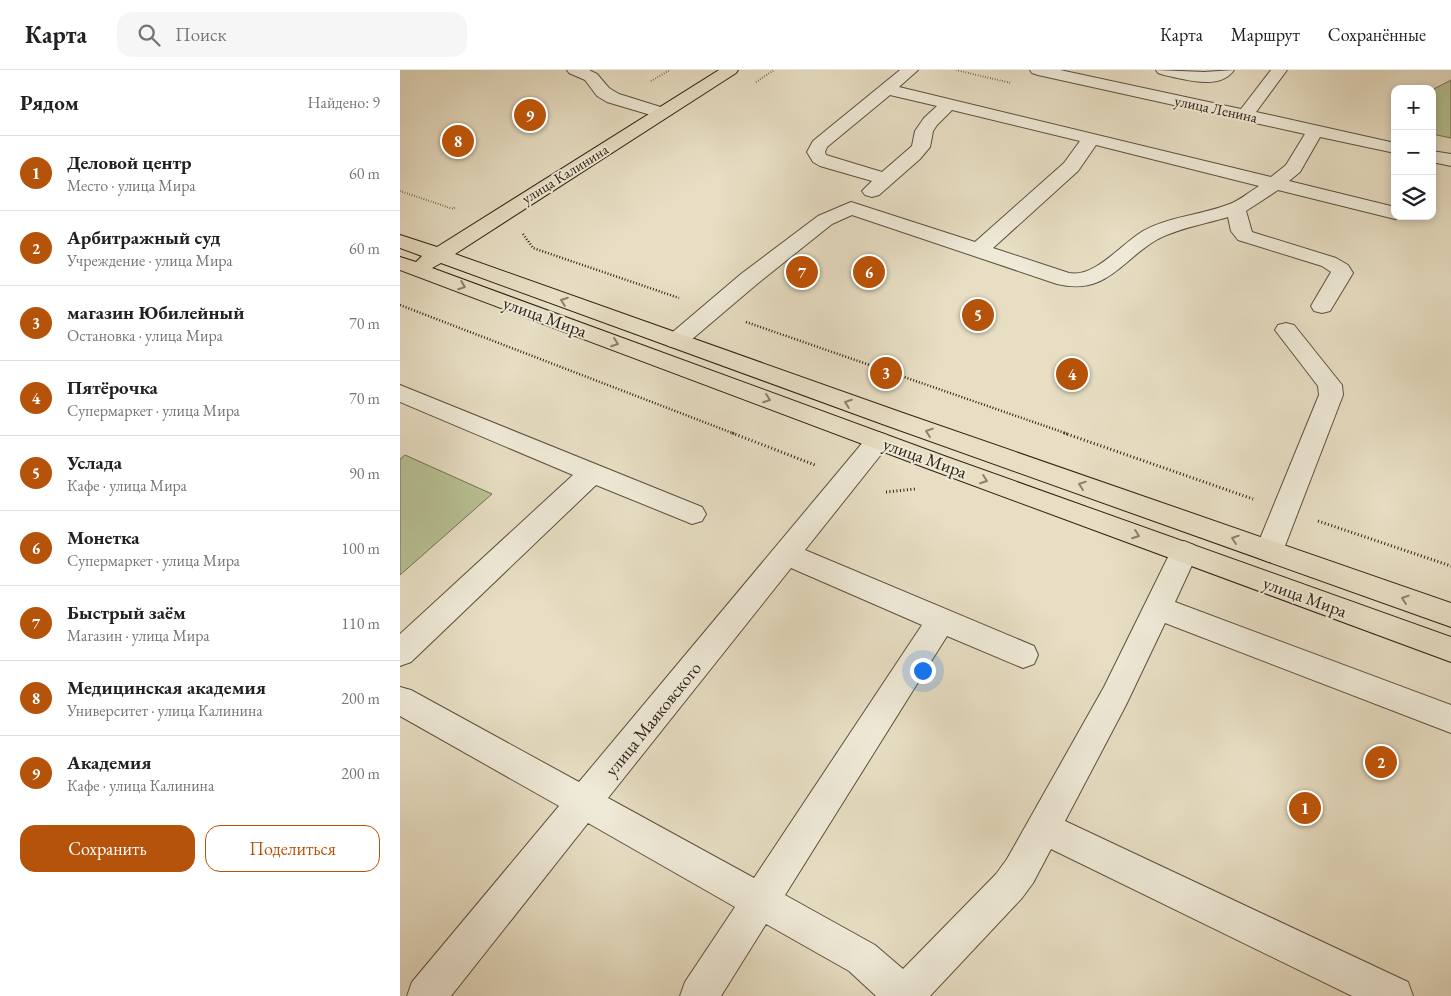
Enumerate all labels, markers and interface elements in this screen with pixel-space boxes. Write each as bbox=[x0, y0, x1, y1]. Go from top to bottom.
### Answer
search box bbox=[117, 12, 467, 57]
text: Карта bbox=[25, 19, 87, 50]
icon: search bbox=[135, 21, 163, 49]
text: Поиск bbox=[175, 22, 227, 47]
text: Карта bbox=[1160, 23, 1203, 46]
text: Маршрут bbox=[1231, 23, 1300, 46]
text: Сохранённые bbox=[1328, 23, 1426, 46]
map controls bbox=[1391, 85, 1436, 220]
button: + bbox=[1391, 85, 1436, 130]
text: Рядом bbox=[20, 89, 79, 116]
street label: улица Ленина bbox=[1173, 90, 1259, 127]
text: Найдено: 9 bbox=[308, 92, 380, 113]
pin: 9 bbox=[514, 96, 546, 134]
pin: 8 bbox=[442, 122, 474, 160]
button: − bbox=[1391, 130, 1436, 175]
street label: улица Калинина bbox=[518, 139, 612, 208]
text: Деловой центр bbox=[67, 150, 192, 175]
text: 1 bbox=[32, 163, 40, 184]
text: 60 m bbox=[349, 163, 380, 184]
text: Место · улица Мира bbox=[67, 175, 196, 196]
button: layers bbox=[1391, 175, 1436, 220]
text: Арбитражный суд bbox=[67, 225, 221, 250]
text: 2 bbox=[32, 238, 40, 259]
text: 60 m bbox=[349, 238, 380, 259]
text: Учреждение · улица Мира bbox=[67, 250, 233, 271]
pin: 7 bbox=[786, 253, 818, 291]
pin: 6 bbox=[853, 253, 885, 291]
one-way arrow bbox=[458, 281, 466, 291]
street label: улица Мира bbox=[500, 291, 591, 343]
one-way arrow bbox=[560, 296, 569, 306]
pin: 5 bbox=[962, 296, 994, 334]
text: магазин Юбилейный bbox=[67, 300, 244, 325]
text: 3 bbox=[32, 313, 40, 334]
text: 70 m bbox=[349, 313, 380, 334]
text: Остановка · улица Мира bbox=[67, 325, 223, 346]
one-way arrow bbox=[610, 337, 618, 347]
pin: 3 bbox=[870, 354, 902, 392]
pin: 4 bbox=[1056, 355, 1088, 393]
text: Пятёрочка bbox=[67, 375, 158, 400]
text: 4 bbox=[32, 388, 40, 409]
text: 70 m bbox=[349, 388, 380, 409]
one-way arrow bbox=[762, 393, 771, 404]
one-way arrow bbox=[845, 399, 853, 409]
text: Супермаркет · улица Мира bbox=[67, 400, 240, 421]
one-way arrow bbox=[925, 427, 933, 437]
street label: улица Мира bbox=[880, 432, 971, 484]
text: Услада bbox=[67, 450, 122, 475]
text: 5 bbox=[32, 463, 40, 484]
text: 90 m bbox=[349, 463, 380, 484]
one-way arrow bbox=[979, 474, 987, 484]
text: Кафе · улица Мира bbox=[67, 475, 187, 496]
one-way arrow bbox=[1078, 481, 1087, 491]
text: Монетка bbox=[67, 525, 140, 550]
one-way arrow bbox=[1132, 529, 1140, 539]
one-way arrow bbox=[1231, 535, 1240, 545]
text: 6 bbox=[32, 538, 40, 559]
text: 100 m bbox=[341, 538, 380, 559]
text: Супермаркет · улица Мира bbox=[67, 550, 240, 571]
street label: улица Мира bbox=[1260, 571, 1351, 623]
one-way arrow bbox=[1401, 595, 1410, 605]
text: Быстрый заём bbox=[67, 600, 186, 625]
text: 7 bbox=[32, 613, 40, 634]
text: 110 m bbox=[341, 613, 380, 634]
text: Магазин · улица Мира bbox=[67, 625, 210, 646]
street label: улица Маяковского bbox=[599, 657, 706, 781]
your location bbox=[910, 658, 936, 684]
text: Медицинская академия bbox=[67, 675, 266, 700]
text: 8 bbox=[32, 688, 40, 709]
text: 200 m bbox=[341, 688, 380, 709]
text: Университет · улица Калинина bbox=[67, 700, 263, 721]
pin: 2 bbox=[1365, 743, 1397, 781]
text: Академия bbox=[67, 750, 151, 775]
text: 9 bbox=[32, 763, 40, 784]
text: 200 m bbox=[341, 763, 380, 784]
text: Кафе · улица Калинина bbox=[67, 775, 214, 796]
pin: 1 bbox=[1289, 789, 1321, 827]
button: Сохранить bbox=[20, 825, 195, 872]
button: Поделиться bbox=[205, 825, 380, 872]

